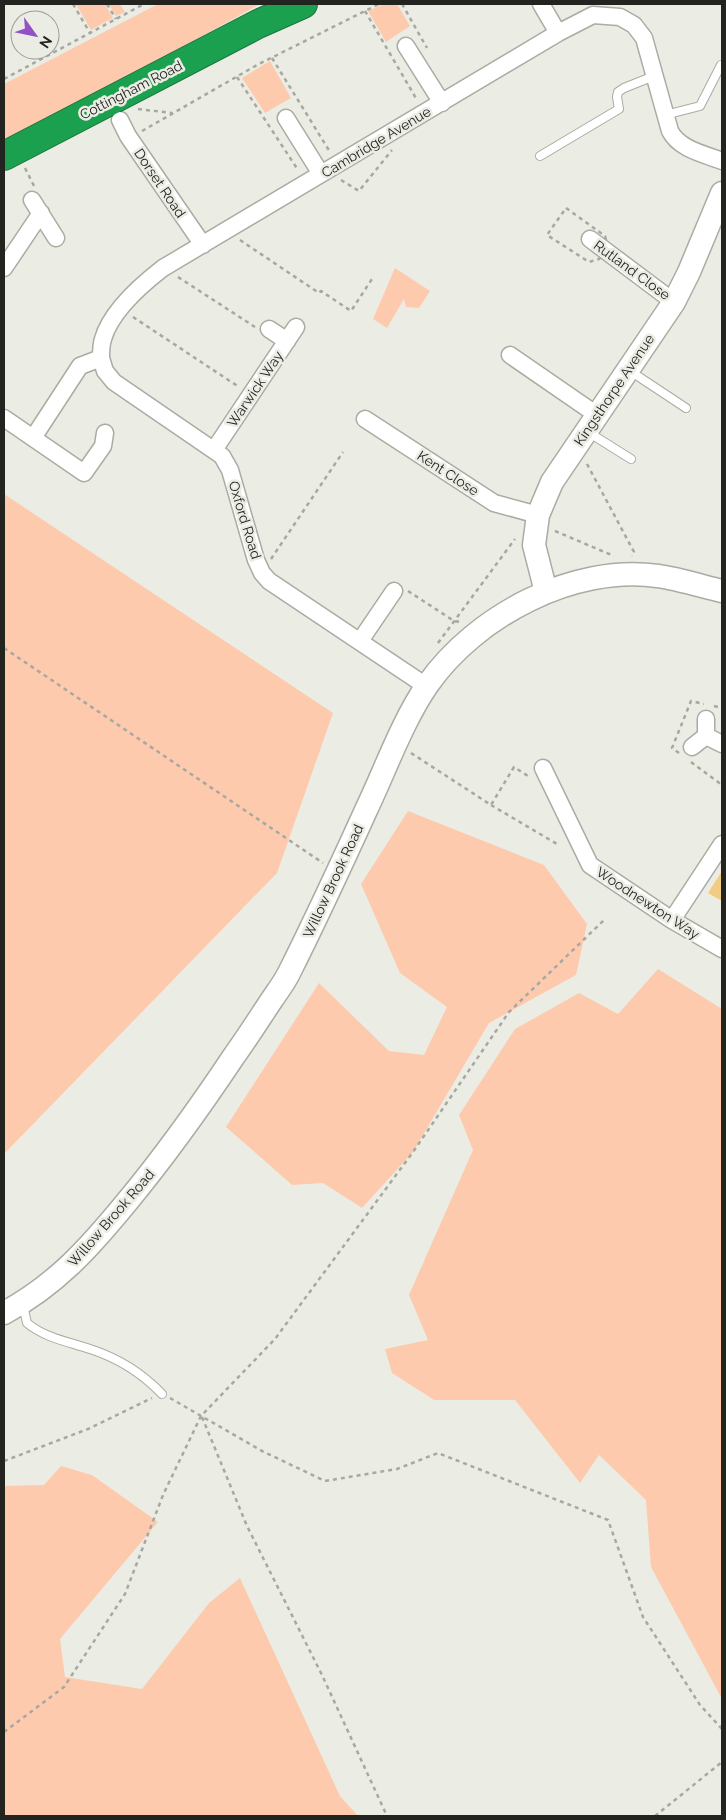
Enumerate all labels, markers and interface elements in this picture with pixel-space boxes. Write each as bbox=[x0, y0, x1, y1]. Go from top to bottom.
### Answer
north arrow bbox=[10, 10, 60, 60]
text: N bbox=[36, 33, 56, 51]
street label: Cottingham Road bbox=[77, 57, 185, 123]
street label: Cambridge Avenue bbox=[319, 103, 433, 181]
street label: Dorset Road bbox=[131, 145, 189, 221]
street label: Rutland Close bbox=[591, 237, 673, 303]
street label: Kingsthorpe Avenue bbox=[571, 331, 657, 449]
street label: Warwick Way bbox=[224, 348, 286, 430]
street label: Kent Close bbox=[414, 447, 482, 499]
street label: Oxford Road bbox=[226, 479, 264, 561]
street label: Willow Brook Road bbox=[300, 822, 366, 940]
street label: Woodnewton Way bbox=[593, 864, 703, 943]
street label: Willow Brook Road bbox=[65, 1166, 157, 1270]

